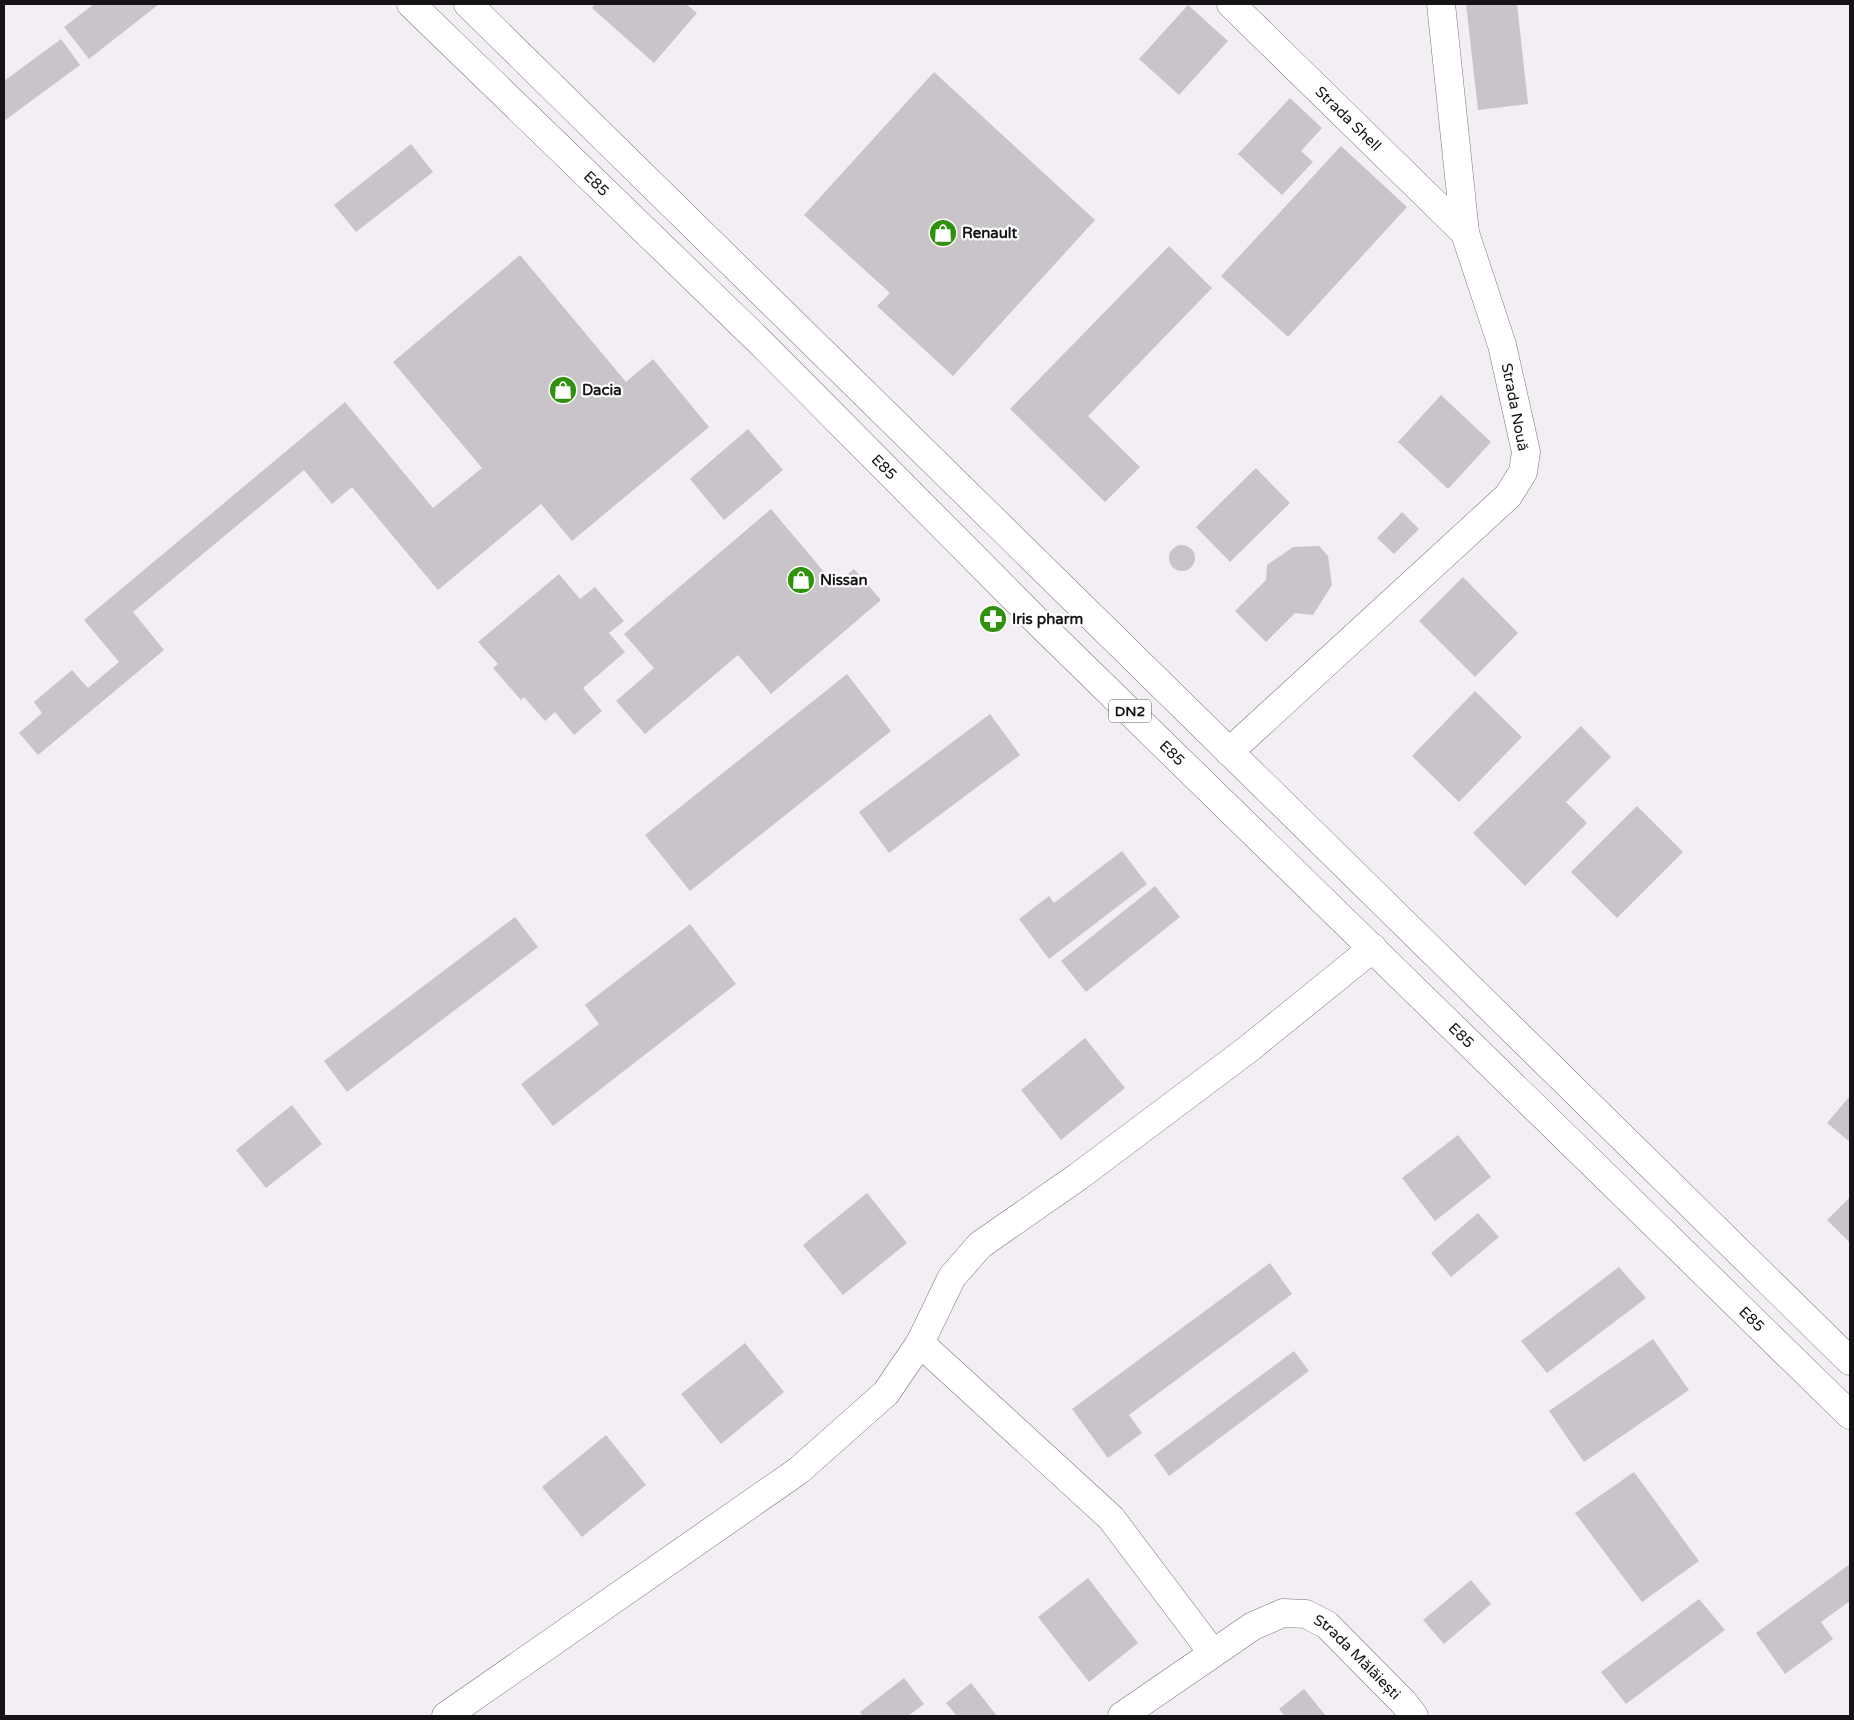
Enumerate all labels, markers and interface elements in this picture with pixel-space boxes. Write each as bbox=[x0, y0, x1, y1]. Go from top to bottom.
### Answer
street label: Strada Shell bbox=[1312, 83, 1385, 155]
street label: E85 bbox=[580, 167, 613, 200]
shop icon: Renault bbox=[928, 218, 958, 248]
place label: Renault bbox=[962, 224, 1018, 242]
street label: Strada Nouă bbox=[1498, 362, 1532, 452]
shop icon: Dacia bbox=[548, 375, 578, 405]
place label: Dacia bbox=[582, 381, 622, 399]
street label: E85 bbox=[868, 451, 901, 483]
shop icon: Nissan bbox=[786, 565, 816, 595]
place label: Nissan bbox=[820, 571, 868, 589]
pharmacy icon: Iris pharm bbox=[978, 604, 1008, 634]
place label: Iris pharm bbox=[1012, 610, 1083, 629]
road number: DN2 bbox=[1109, 699, 1151, 722]
street label: E85 bbox=[1156, 737, 1189, 769]
street label: E85 bbox=[1445, 1019, 1478, 1052]
street label: E85 bbox=[1735, 1303, 1768, 1335]
street label: Strada Mălăiești bbox=[1311, 1611, 1404, 1703]

